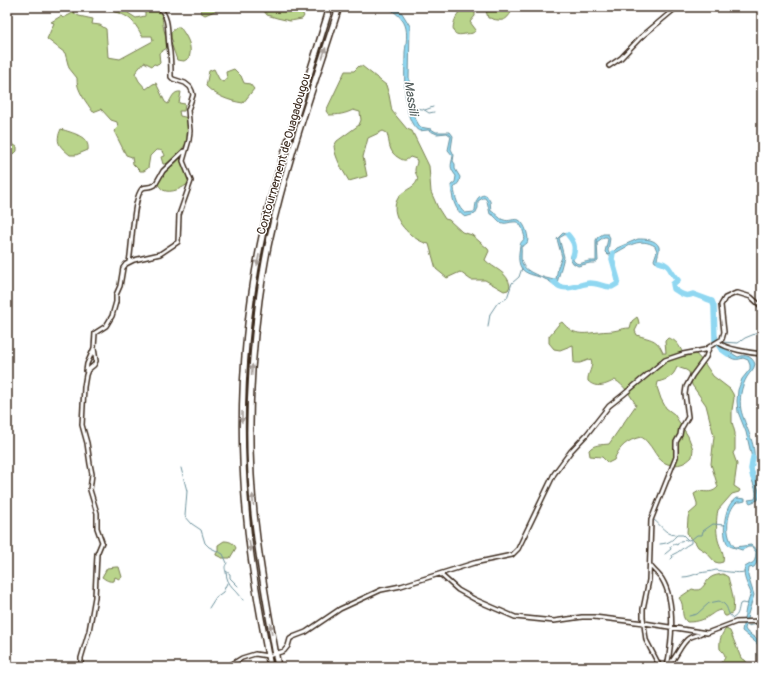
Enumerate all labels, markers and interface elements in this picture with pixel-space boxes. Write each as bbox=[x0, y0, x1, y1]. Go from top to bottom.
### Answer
one-way arrow bbox=[321, 47, 327, 59]
street label: Contournement de Ouagadougou bbox=[254, 72, 314, 236]
water label: Massili bbox=[400, 80, 422, 119]
one-way arrow bbox=[254, 253, 260, 266]
one-way arrow bbox=[249, 363, 255, 376]
one-way arrow bbox=[239, 411, 245, 424]
one-way arrow bbox=[250, 494, 257, 506]
one-way arrow bbox=[247, 540, 253, 552]
one-way arrow bbox=[268, 622, 274, 635]

